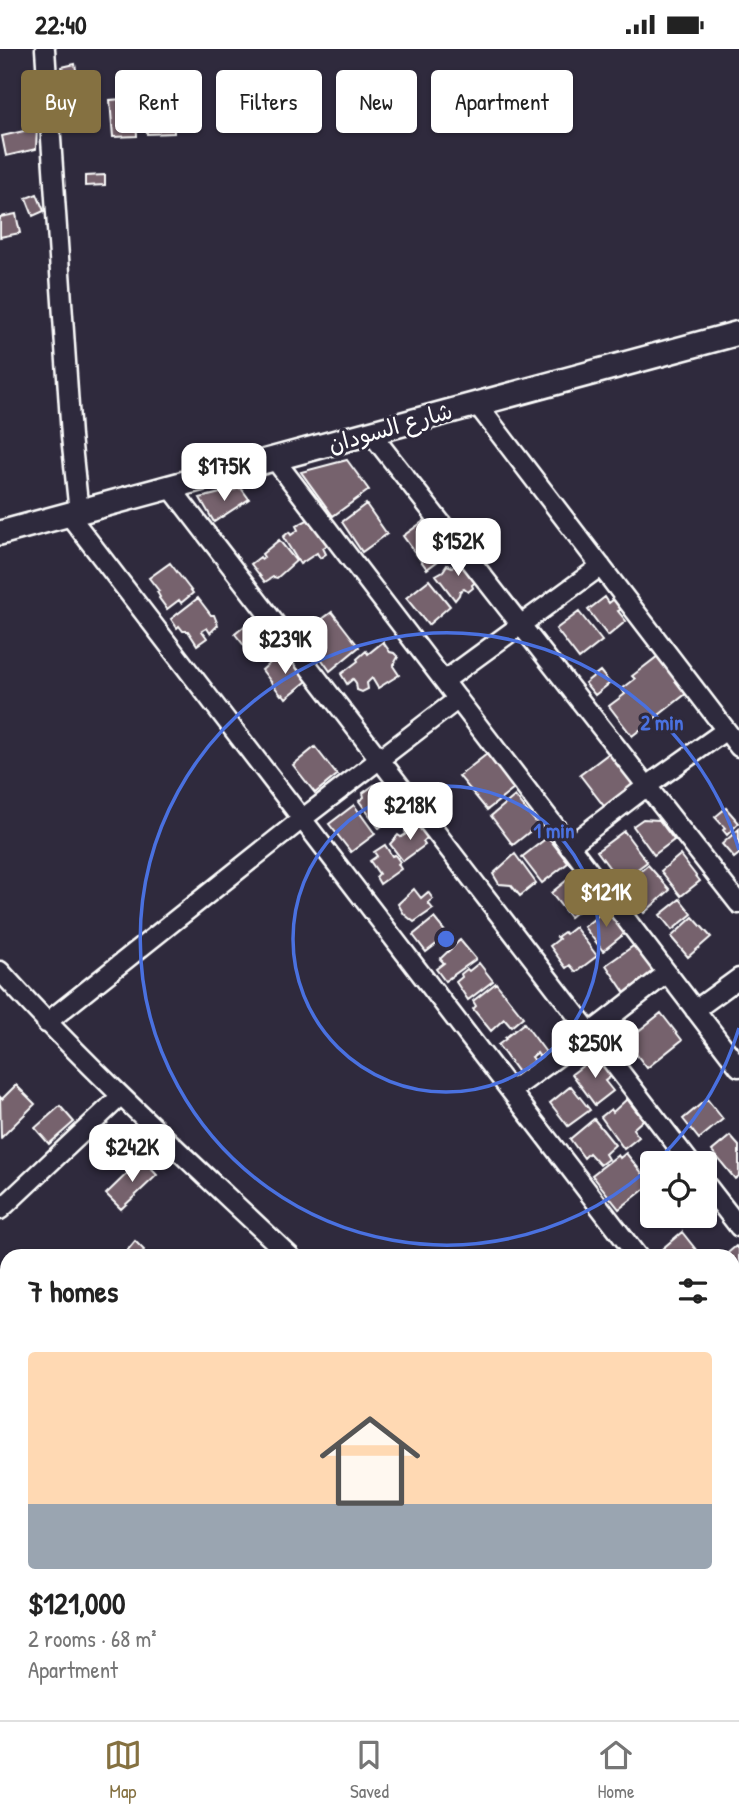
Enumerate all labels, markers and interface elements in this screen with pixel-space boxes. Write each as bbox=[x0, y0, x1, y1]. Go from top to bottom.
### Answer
text: 22:40 bbox=[35, 7, 87, 42]
chip: Buy bbox=[21, 70, 101, 133]
chip: Rent bbox=[115, 70, 202, 133]
chip: Filters bbox=[216, 70, 322, 133]
chip: New bbox=[336, 70, 417, 133]
chip: Apartment bbox=[431, 70, 573, 133]
street label: شارع السودان bbox=[324, 394, 456, 460]
pin: $175K bbox=[175, 443, 273, 503]
text: $175K bbox=[197, 450, 251, 481]
pin: $152K bbox=[409, 519, 507, 578]
text: $152K bbox=[432, 525, 484, 556]
pin: $239K bbox=[236, 617, 334, 676]
text: $239K bbox=[258, 623, 312, 654]
text: 2 min bbox=[640, 708, 684, 737]
pin: $218K bbox=[361, 783, 459, 842]
text: $218K bbox=[384, 789, 436, 820]
text: 1 min bbox=[534, 816, 574, 845]
pin: $121K bbox=[557, 869, 655, 929]
text: $121K bbox=[580, 876, 632, 907]
centre of rings bbox=[434, 927, 458, 951]
pin: $250K bbox=[546, 1021, 644, 1080]
text: $250K bbox=[568, 1027, 622, 1058]
pin: $242K bbox=[83, 1125, 181, 1184]
text: $242K bbox=[105, 1131, 159, 1162]
map controls bbox=[640, 1151, 717, 1228]
button: locate bbox=[640, 1151, 717, 1228]
text: 7 homes bbox=[28, 1271, 118, 1311]
icon: filters bbox=[674, 1272, 712, 1310]
icon: home bbox=[307, 1398, 433, 1524]
text: $121,000 bbox=[28, 1583, 125, 1623]
text: 2 rooms · 68 m² bbox=[28, 1623, 156, 1654]
text: Apartment bbox=[28, 1654, 118, 1685]
tab: Map bbox=[104, 1736, 142, 1804]
tab: Saved bbox=[350, 1736, 389, 1804]
tab: Home bbox=[597, 1736, 635, 1804]

